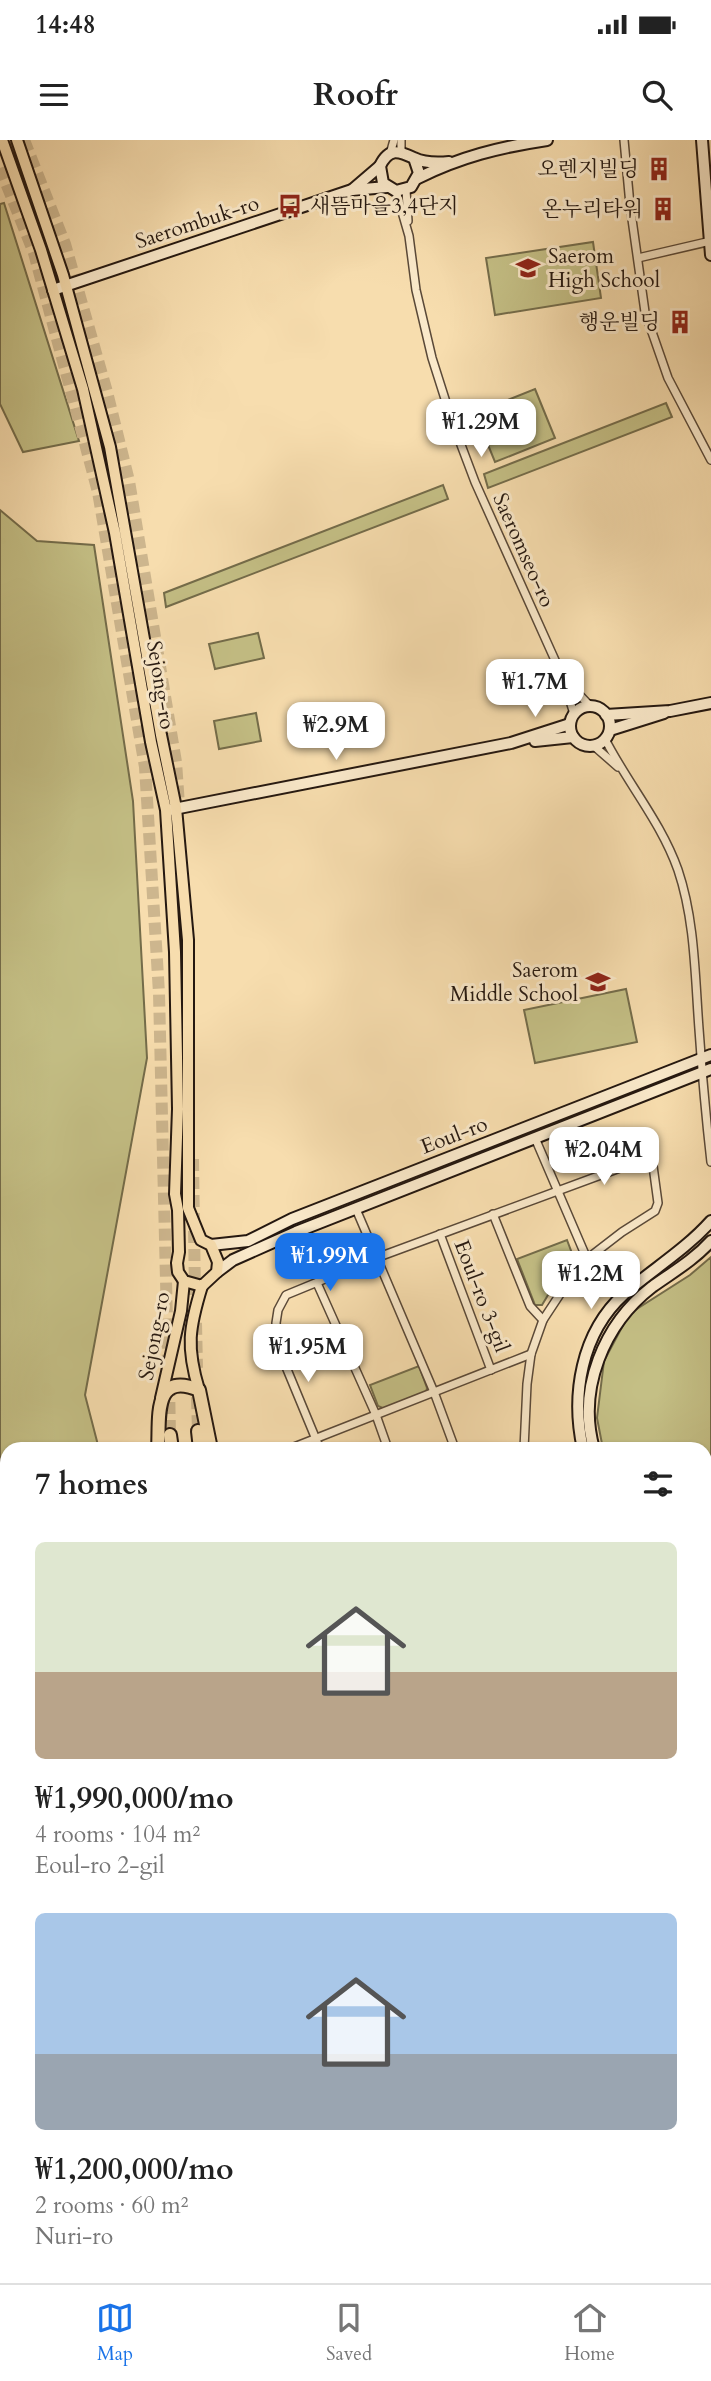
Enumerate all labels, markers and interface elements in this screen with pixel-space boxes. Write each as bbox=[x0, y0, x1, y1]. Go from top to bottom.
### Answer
text: 14:48 bbox=[35, 7, 96, 42]
text: Roofr bbox=[313, 73, 398, 117]
icon: menu bbox=[35, 76, 73, 114]
icon: search bbox=[638, 76, 676, 114]
place label: 오렌지빌딩 bbox=[538, 155, 639, 184]
building icon: 오렌지빌딩 bbox=[645, 155, 673, 183]
street label: Saerombuk-ro bbox=[132, 189, 263, 256]
bus stop icon: 새뜸마을3,4단지 bbox=[276, 192, 304, 220]
place label: 새뜸마을3,4단지 bbox=[310, 192, 459, 221]
place label: 온누리타워 bbox=[542, 195, 643, 224]
building icon: 온누리타워 bbox=[649, 195, 677, 223]
place label: Saerom High School bbox=[548, 242, 660, 295]
school or university icon: Saerom High School bbox=[514, 254, 542, 282]
place label: 행운빌딩 bbox=[579, 308, 660, 337]
building icon: 행운빌딩 bbox=[666, 308, 694, 336]
pin: ₩1.29M bbox=[424, 400, 538, 459]
text: ₩1.29M bbox=[442, 406, 520, 437]
street label: Saeromseo-ro bbox=[485, 488, 562, 612]
street label: Sejong-ro bbox=[139, 639, 182, 731]
pin: ₩1.7M bbox=[486, 660, 584, 719]
text: ₩1.7M bbox=[502, 666, 568, 697]
pin: ₩2.9M bbox=[287, 702, 385, 762]
text: ₩2.9M bbox=[303, 709, 369, 740]
place label: Saerom Middle School bbox=[450, 956, 578, 1009]
school or university icon: Saerom Middle School bbox=[584, 968, 612, 996]
street label: Eoul-ro bbox=[417, 1109, 492, 1161]
pin: ₩2.04M bbox=[547, 1128, 661, 1187]
text: ₩2.04M bbox=[565, 1134, 643, 1165]
pin: ₩1.99M bbox=[273, 1234, 387, 1293]
street label: Eoul-ro 3-gil bbox=[447, 1236, 516, 1357]
text: ₩1.99M bbox=[291, 1240, 369, 1271]
pin: ₩1.2M bbox=[542, 1252, 640, 1311]
text: ₩1.2M bbox=[558, 1258, 624, 1289]
street label: Sejong-ro bbox=[132, 1289, 177, 1383]
pin: ₩1.95M bbox=[251, 1324, 365, 1384]
text: ₩1.95M bbox=[269, 1331, 347, 1362]
text: 7 homes bbox=[35, 1464, 148, 1505]
icon: filters bbox=[639, 1465, 677, 1503]
icon: home bbox=[293, 1588, 419, 1714]
text: ₩1,990,000/mo bbox=[35, 1778, 234, 1819]
text: 4 rooms · 104 m² bbox=[35, 1819, 200, 1850]
text: Eoul-ro 2-gil bbox=[35, 1850, 165, 1881]
icon: home bbox=[293, 1959, 419, 2085]
text: ₩1,200,000/mo bbox=[35, 2149, 234, 2190]
text: 2 rooms · 60 m² bbox=[35, 2190, 188, 2221]
text: Nuri-ro bbox=[35, 2221, 113, 2252]
tab: Map bbox=[96, 2299, 134, 2367]
tab: Saved bbox=[326, 2299, 372, 2367]
tab: Home bbox=[564, 2299, 615, 2367]

